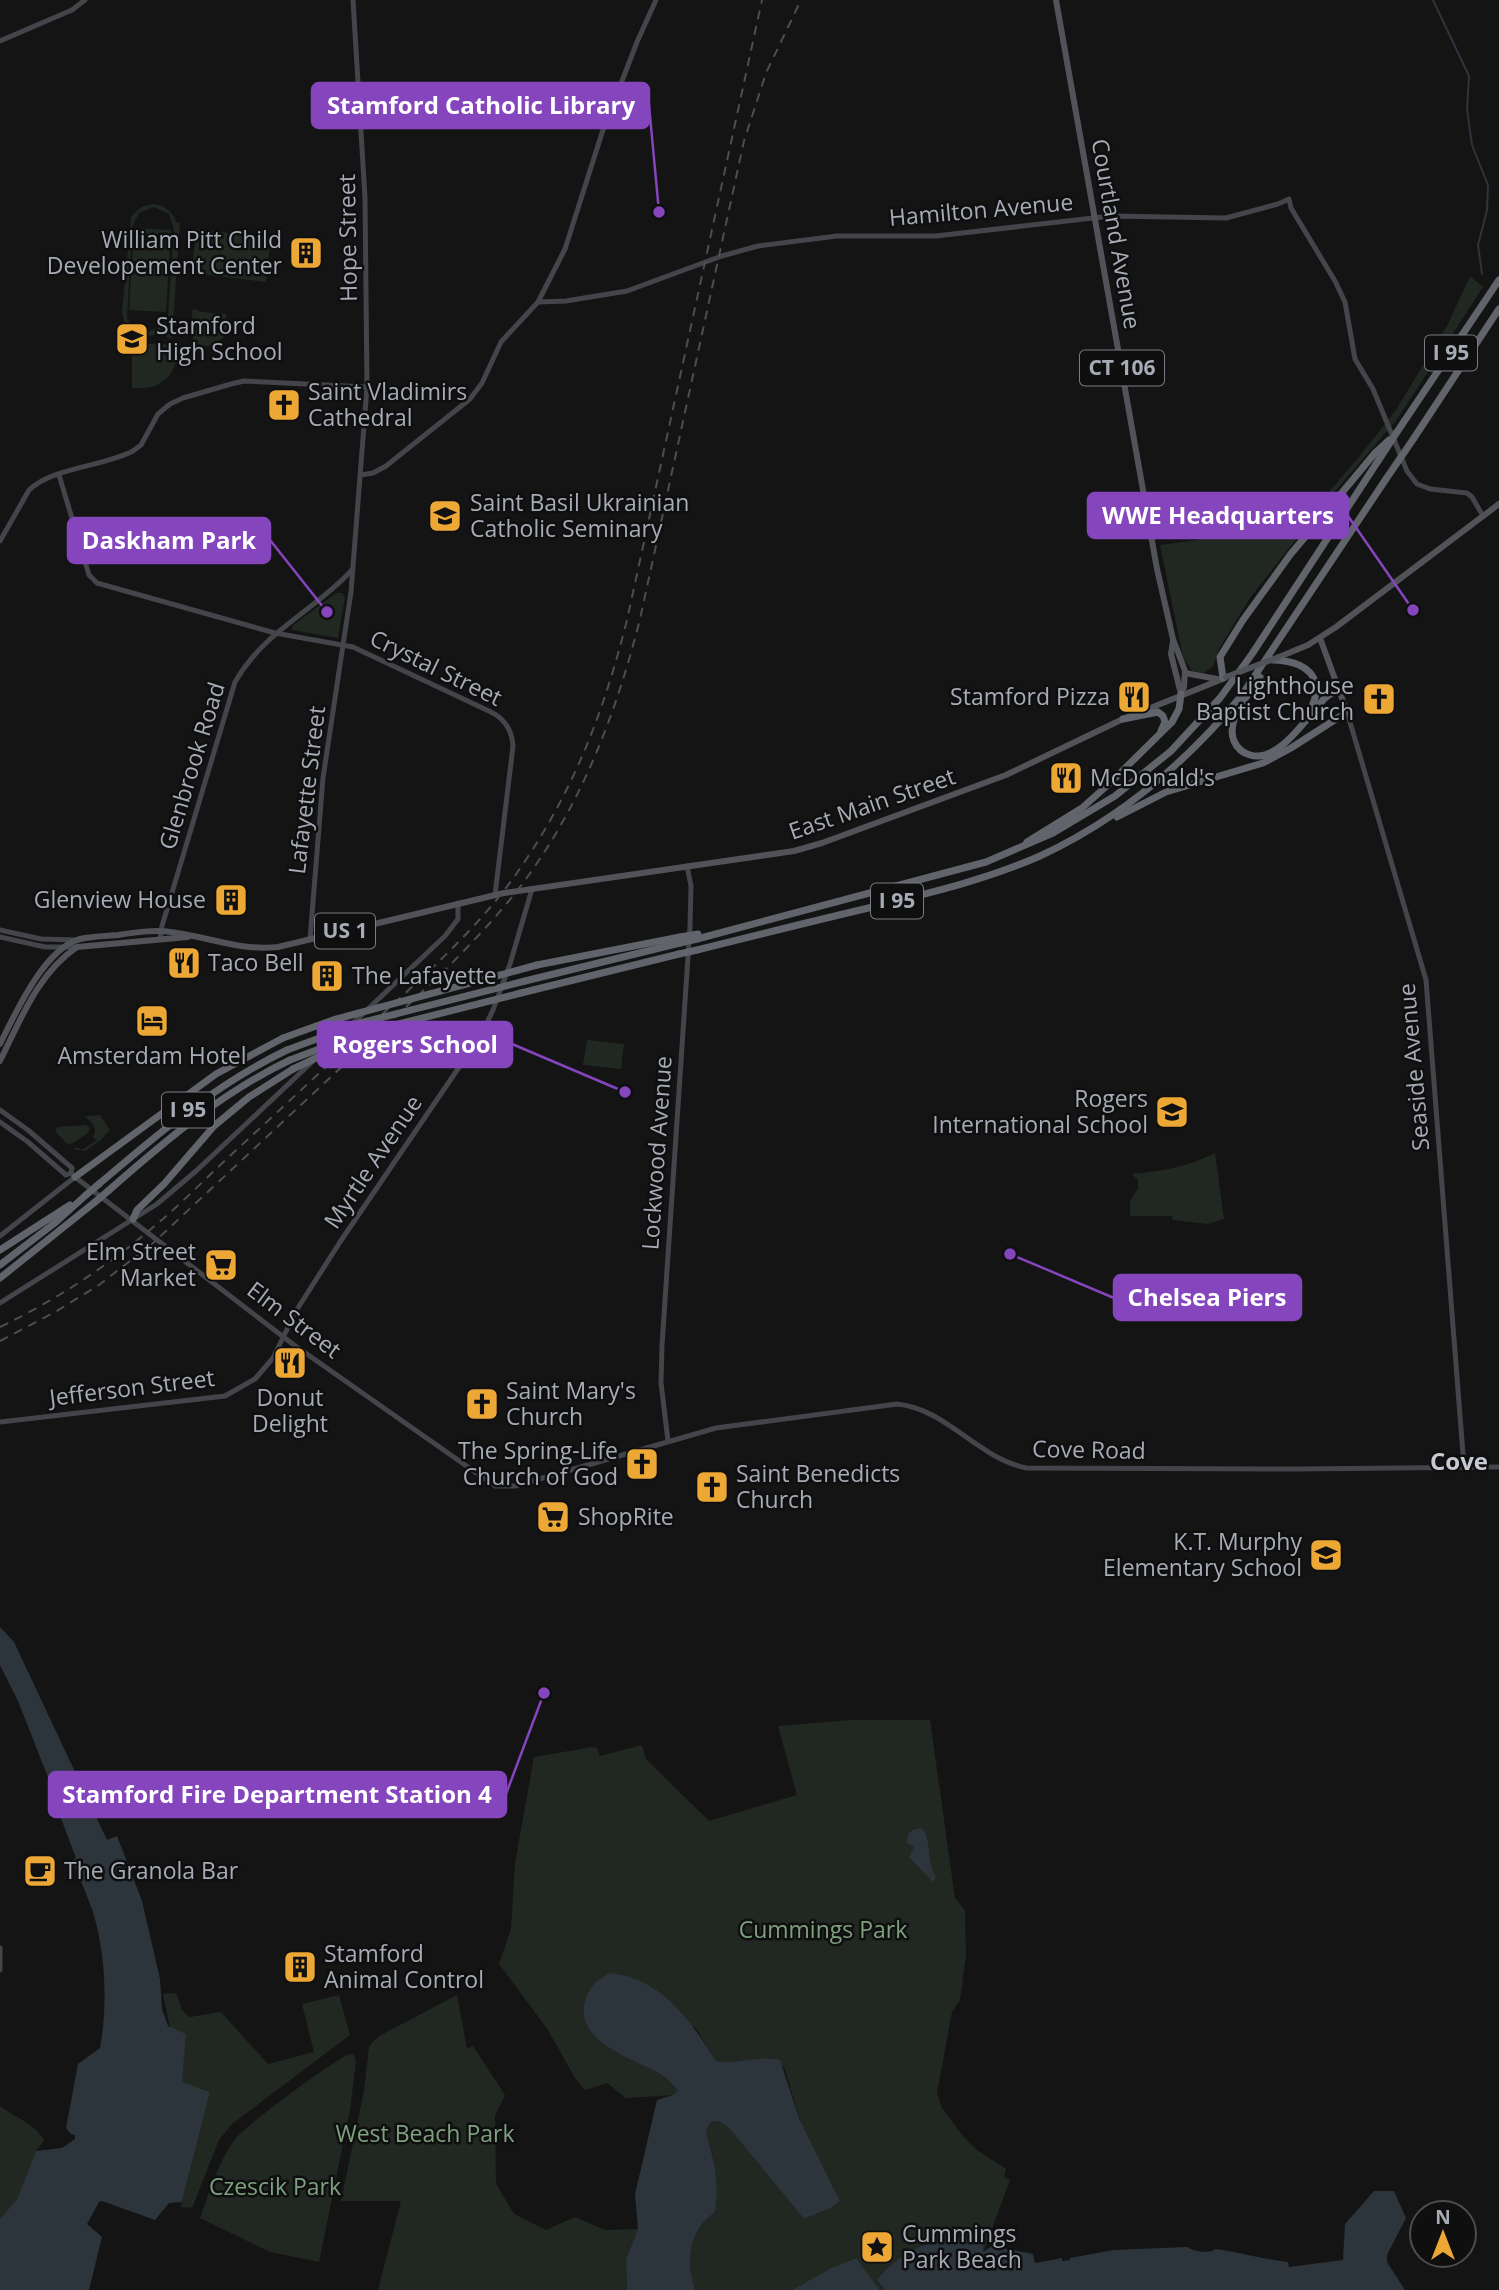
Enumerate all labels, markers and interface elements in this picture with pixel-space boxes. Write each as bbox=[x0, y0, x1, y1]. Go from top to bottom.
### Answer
callout: Stamford Catholic Library bbox=[312, 83, 649, 128]
text: Stamford Catholic Library bbox=[327, 88, 635, 121]
street label: Courtland Avenue bbox=[1084, 136, 1149, 332]
street label: Hope Street bbox=[330, 174, 364, 302]
street label: Hamilton Avenue bbox=[887, 185, 1074, 233]
place label: William Pitt Child Developement Center bbox=[47, 223, 283, 281]
building icon: William Pitt Child Developement Center bbox=[287, 234, 325, 272]
place label: Stamford High School bbox=[156, 309, 283, 367]
school or university icon: Stamford High School bbox=[113, 320, 151, 358]
road number: I 95 bbox=[1425, 336, 1477, 370]
road number: CT 106 bbox=[1080, 350, 1164, 386]
place label: Saint Vladimirs Cathedral bbox=[308, 375, 467, 433]
church icon: Saint Vladimirs Cathedral bbox=[265, 386, 303, 424]
place label: Saint Basil Ukrainian Catholic Seminary bbox=[470, 486, 689, 544]
callout: WWE Headquarters bbox=[1088, 493, 1348, 538]
school or university icon: Saint Basil Ukrainian Catholic Seminary bbox=[426, 497, 464, 535]
text: WWE Headquarters bbox=[1102, 498, 1334, 531]
callout: Daskham Park bbox=[68, 518, 270, 563]
text: Daskham Park bbox=[82, 523, 256, 556]
street label: Crystal Street bbox=[365, 621, 508, 713]
place label: Lighthouse Baptist Church bbox=[1196, 669, 1354, 727]
street label: Glenbrook Road bbox=[150, 678, 232, 853]
restaurant icon: Stamford Pizza bbox=[1115, 678, 1153, 716]
place label: Stamford Pizza bbox=[950, 680, 1110, 712]
church icon: Lighthouse Baptist Church bbox=[1360, 680, 1398, 718]
street label: Lafayette Street bbox=[280, 704, 332, 876]
restaurant icon: McDonald's bbox=[1047, 759, 1085, 797]
street label: East Main Street bbox=[784, 760, 959, 847]
place label: McDonald's bbox=[1090, 761, 1215, 793]
building icon: Glenview House bbox=[212, 881, 250, 919]
place label: Glenview House bbox=[34, 883, 206, 915]
road number: I 95 bbox=[871, 884, 923, 918]
road number: US 1 bbox=[315, 914, 375, 948]
restaurant icon: Taco Bell bbox=[165, 944, 203, 982]
place label: Taco Bell bbox=[208, 946, 304, 978]
building icon: The Lafayette bbox=[308, 957, 346, 995]
place label: The Lafayette bbox=[352, 959, 497, 991]
street label: Seaside Avenue bbox=[1390, 982, 1436, 1152]
hotel icon: Amsterdam Hotel bbox=[133, 1002, 171, 1040]
callout: Rogers School bbox=[318, 1022, 512, 1067]
text: Rogers School bbox=[332, 1027, 498, 1060]
place label: Amsterdam Hotel bbox=[57, 1039, 247, 1071]
street label: Lockwood Avenue bbox=[633, 1055, 679, 1251]
place label: Rogers International School bbox=[932, 1082, 1148, 1140]
street label: Myrtle Avenue bbox=[316, 1088, 429, 1234]
road number: I 95 bbox=[162, 1092, 214, 1128]
school or university icon: Rogers International School bbox=[1153, 1093, 1191, 1131]
place label: Elm Street Market bbox=[86, 1235, 196, 1293]
supermarket icon: Elm Street Market bbox=[202, 1246, 240, 1284]
street label: Elm Street bbox=[241, 1273, 348, 1365]
callout: Chelsea Piers bbox=[1114, 1275, 1301, 1320]
text: Chelsea Piers bbox=[1128, 1280, 1286, 1313]
restaurant icon: Donut Delight bbox=[271, 1344, 309, 1382]
street label: Jefferson Street bbox=[46, 1361, 216, 1413]
place label: Saint Mary's Church bbox=[506, 1374, 636, 1432]
place label: Donut Delight bbox=[252, 1381, 328, 1439]
church icon: Saint Mary's Church bbox=[463, 1385, 501, 1423]
street label: Cove Road bbox=[1032, 1432, 1146, 1466]
place label: The Spring-Life Church of God bbox=[458, 1434, 618, 1492]
district label: Cove bbox=[1430, 1444, 1488, 1477]
church icon: The Spring-Life Church of God bbox=[623, 1445, 661, 1483]
place label: Saint Benedicts Church bbox=[736, 1457, 900, 1515]
church icon: Saint Benedicts Church bbox=[693, 1468, 731, 1506]
supermarket icon: ShopRite bbox=[534, 1498, 572, 1536]
place label: ShopRite bbox=[578, 1500, 674, 1532]
place label: K.T. Murphy Elementary School bbox=[1103, 1525, 1302, 1583]
school or university icon: K.T. Murphy Elementary School bbox=[1307, 1536, 1345, 1574]
callout: Stamford Fire Department Station 4 bbox=[49, 1772, 506, 1817]
text: Stamford Fire Department Station 4 bbox=[62, 1777, 492, 1810]
cafe icon: The Granola Bar bbox=[21, 1852, 59, 1890]
place label: The Granola Bar bbox=[64, 1854, 239, 1886]
park label: Cummings Park bbox=[739, 1913, 907, 1945]
place label: Stamford Animal Control bbox=[324, 1937, 484, 1995]
building icon: Stamford Animal Control bbox=[281, 1948, 319, 1986]
park label: West Beach Park bbox=[335, 2117, 515, 2149]
park label: Czescik Park bbox=[209, 2170, 341, 2202]
north arrow bbox=[1408, 2199, 1478, 2269]
text: N bbox=[1435, 2204, 1451, 2230]
place label: Cummings Park Beach bbox=[902, 2217, 1022, 2275]
place icon: Cummings Park Beach bbox=[858, 2228, 896, 2266]

